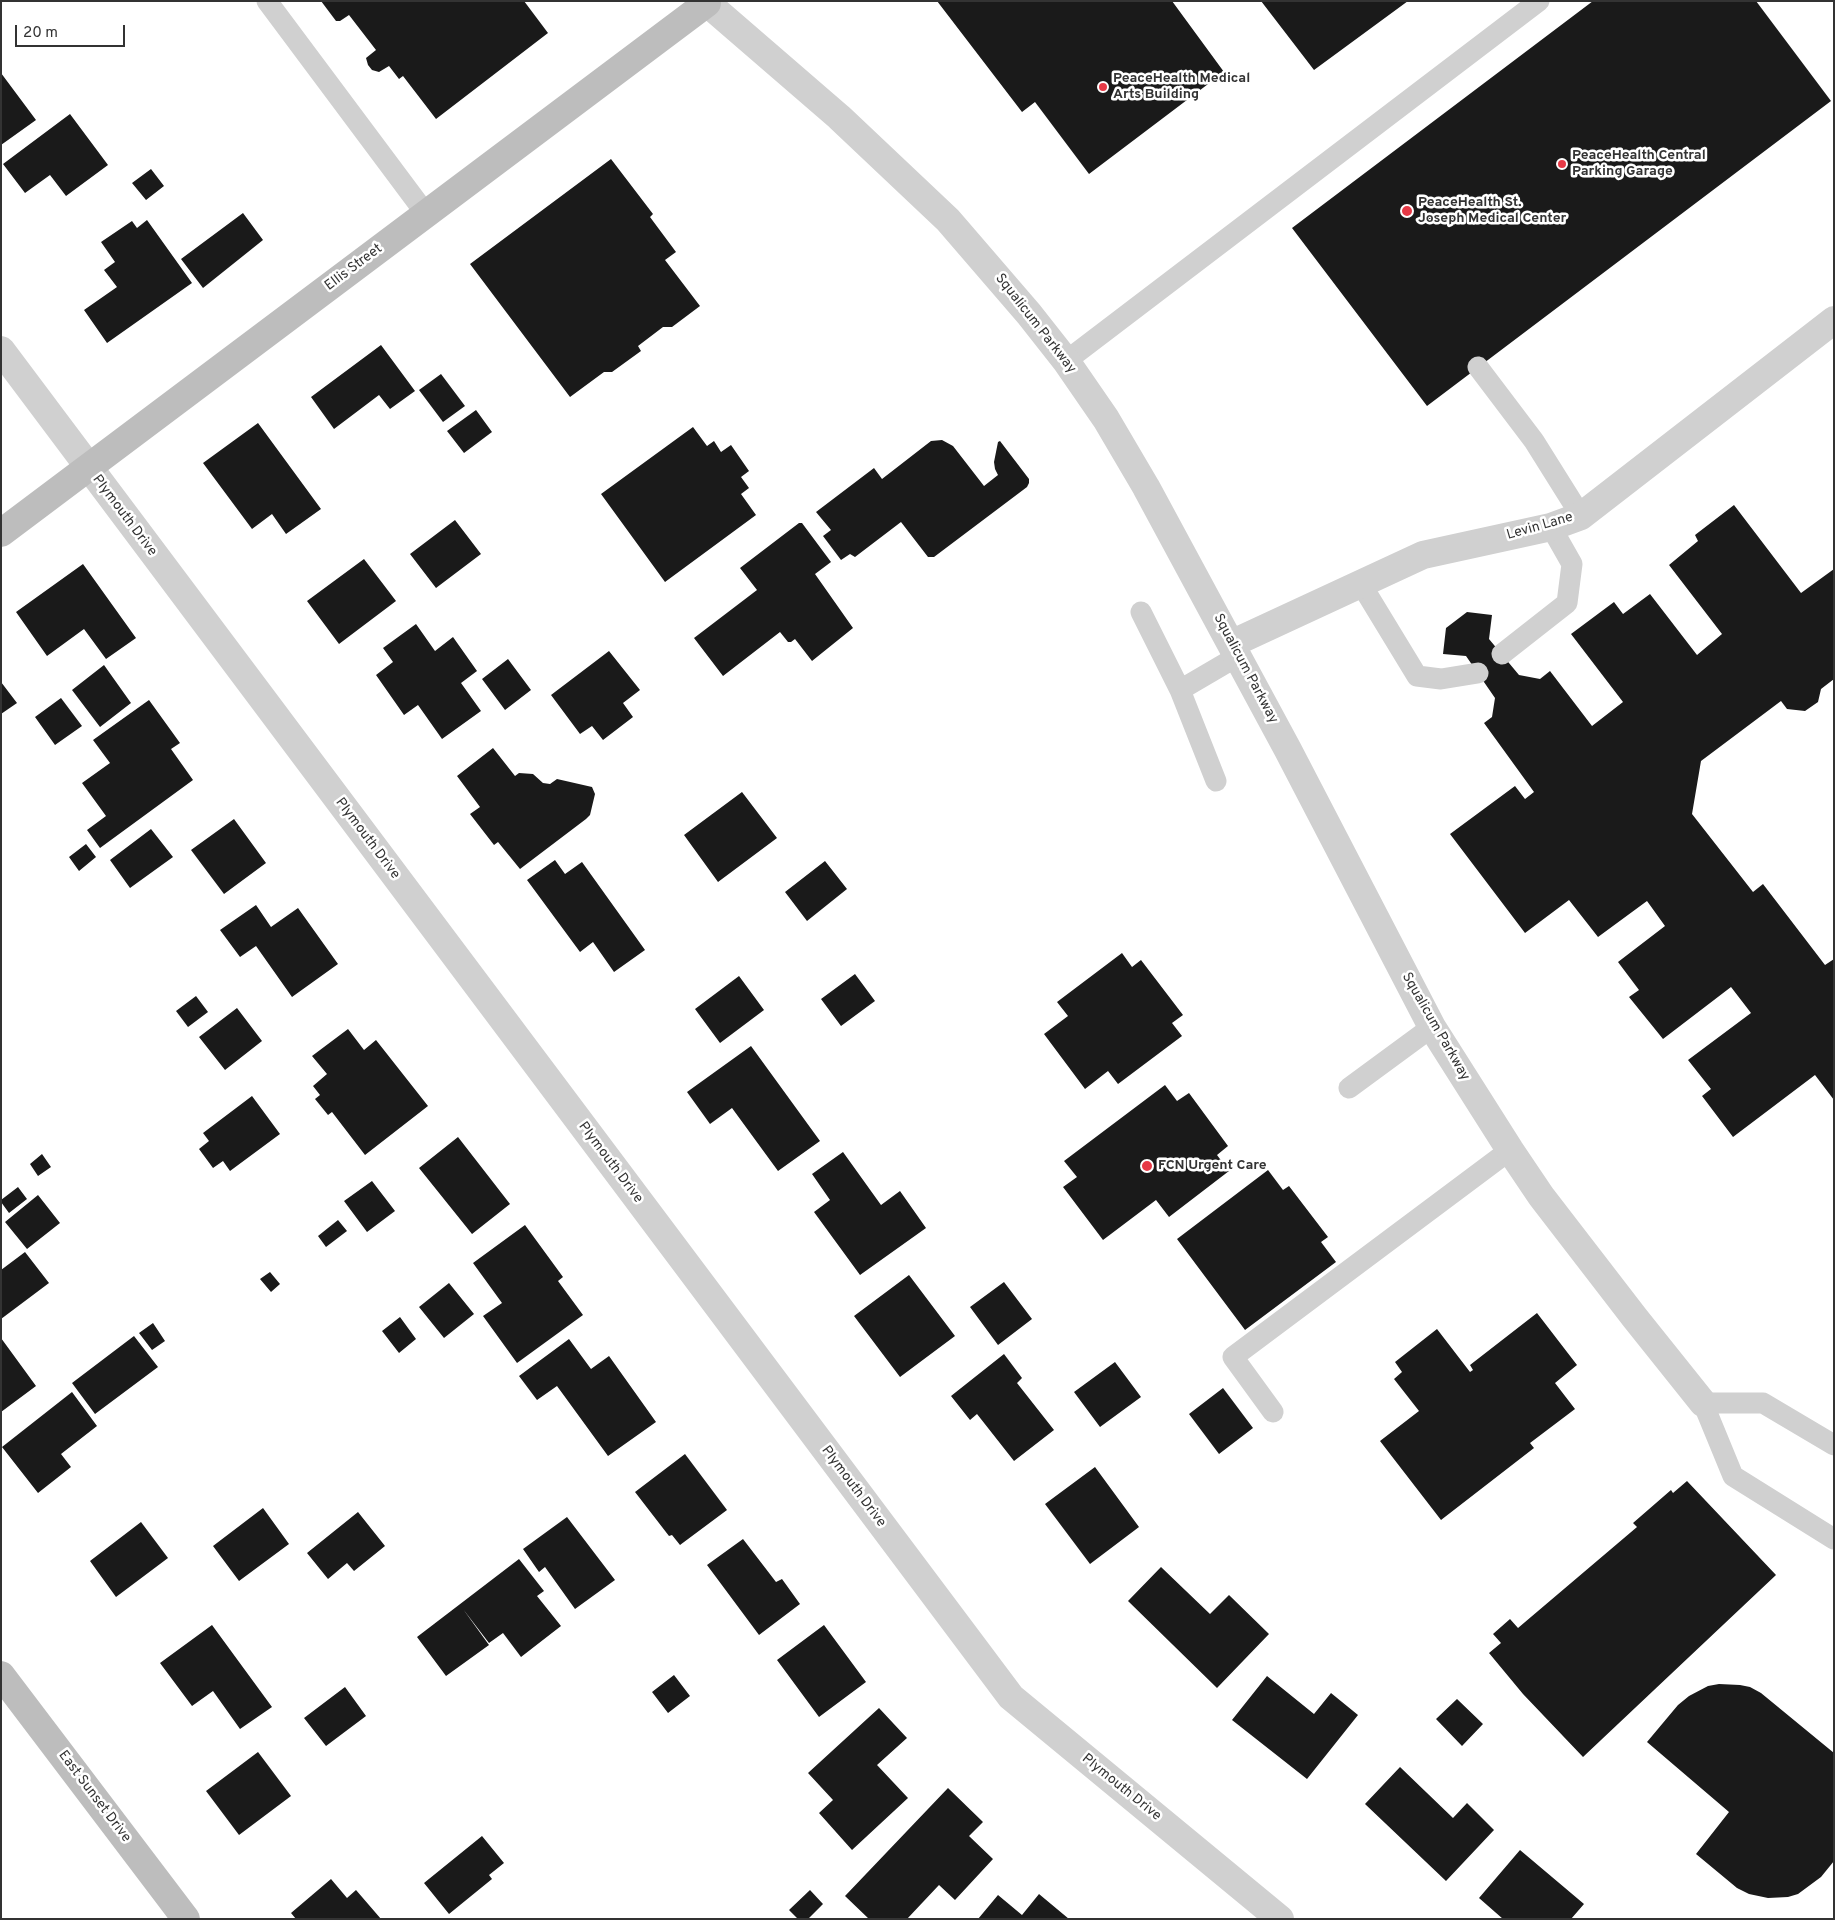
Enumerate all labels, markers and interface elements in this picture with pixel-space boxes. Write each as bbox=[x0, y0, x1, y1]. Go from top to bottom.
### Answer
scale bar bbox=[18, 15, 128, 47]
text: 20 m bbox=[23, 24, 58, 43]
place label: PeaceHealth Medical Arts Building bbox=[1113, 71, 1250, 104]
marker: PeaceHealth Medical Arts Building bbox=[1097, 81, 1109, 93]
place label: PeaceHealth Central Parking Garage bbox=[1572, 148, 1706, 180]
marker: PeaceHealth Central Parking Garage bbox=[1556, 158, 1568, 170]
place label: PeaceHealth St. Joseph Medical Center bbox=[1418, 195, 1566, 228]
marker: PeaceHealth St. Joseph Medical Center bbox=[1400, 204, 1414, 218]
street label: Ellis Street bbox=[322, 241, 386, 295]
street label: Squalicum Parkway bbox=[991, 271, 1079, 377]
street label: Plymouth Drive bbox=[88, 472, 160, 560]
street label: Levin Lane bbox=[1505, 510, 1575, 544]
street label: Squalicum Parkway bbox=[1209, 611, 1281, 727]
street label: Plymouth Drive bbox=[331, 795, 403, 883]
street label: Squalicum Parkway bbox=[1397, 970, 1473, 1084]
street label: Plymouth Drive bbox=[574, 1119, 646, 1207]
place label: FCN Urgent Care bbox=[1158, 1158, 1267, 1174]
marker: FCN Urgent Care bbox=[1140, 1159, 1154, 1173]
street label: Plymouth Drive bbox=[817, 1443, 889, 1531]
street label: East Sunset Drive bbox=[54, 1748, 134, 1846]
street label: Plymouth Drive bbox=[1078, 1751, 1164, 1825]

